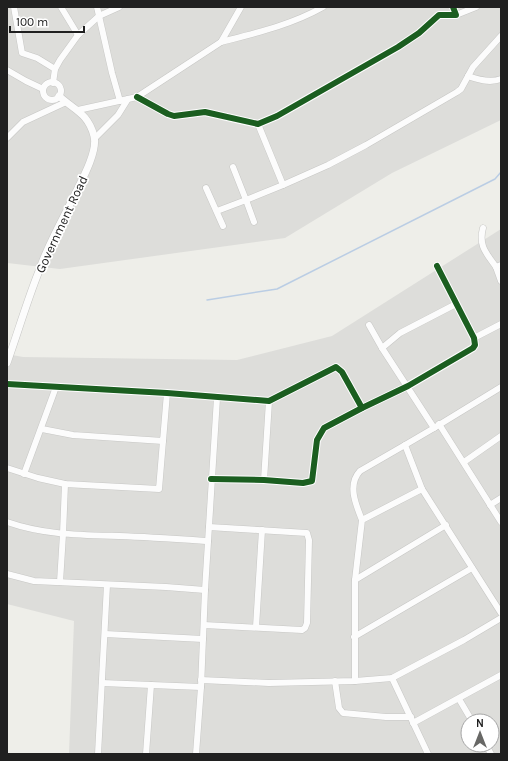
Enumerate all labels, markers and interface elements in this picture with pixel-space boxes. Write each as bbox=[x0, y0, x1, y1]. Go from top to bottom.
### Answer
scale bar bbox=[10, 8, 84, 34]
text: 100 m bbox=[16, 15, 48, 29]
street label: Government Road bbox=[32, 173, 91, 275]
north arrow bbox=[460, 713, 500, 753]
text: N bbox=[476, 717, 484, 730]

